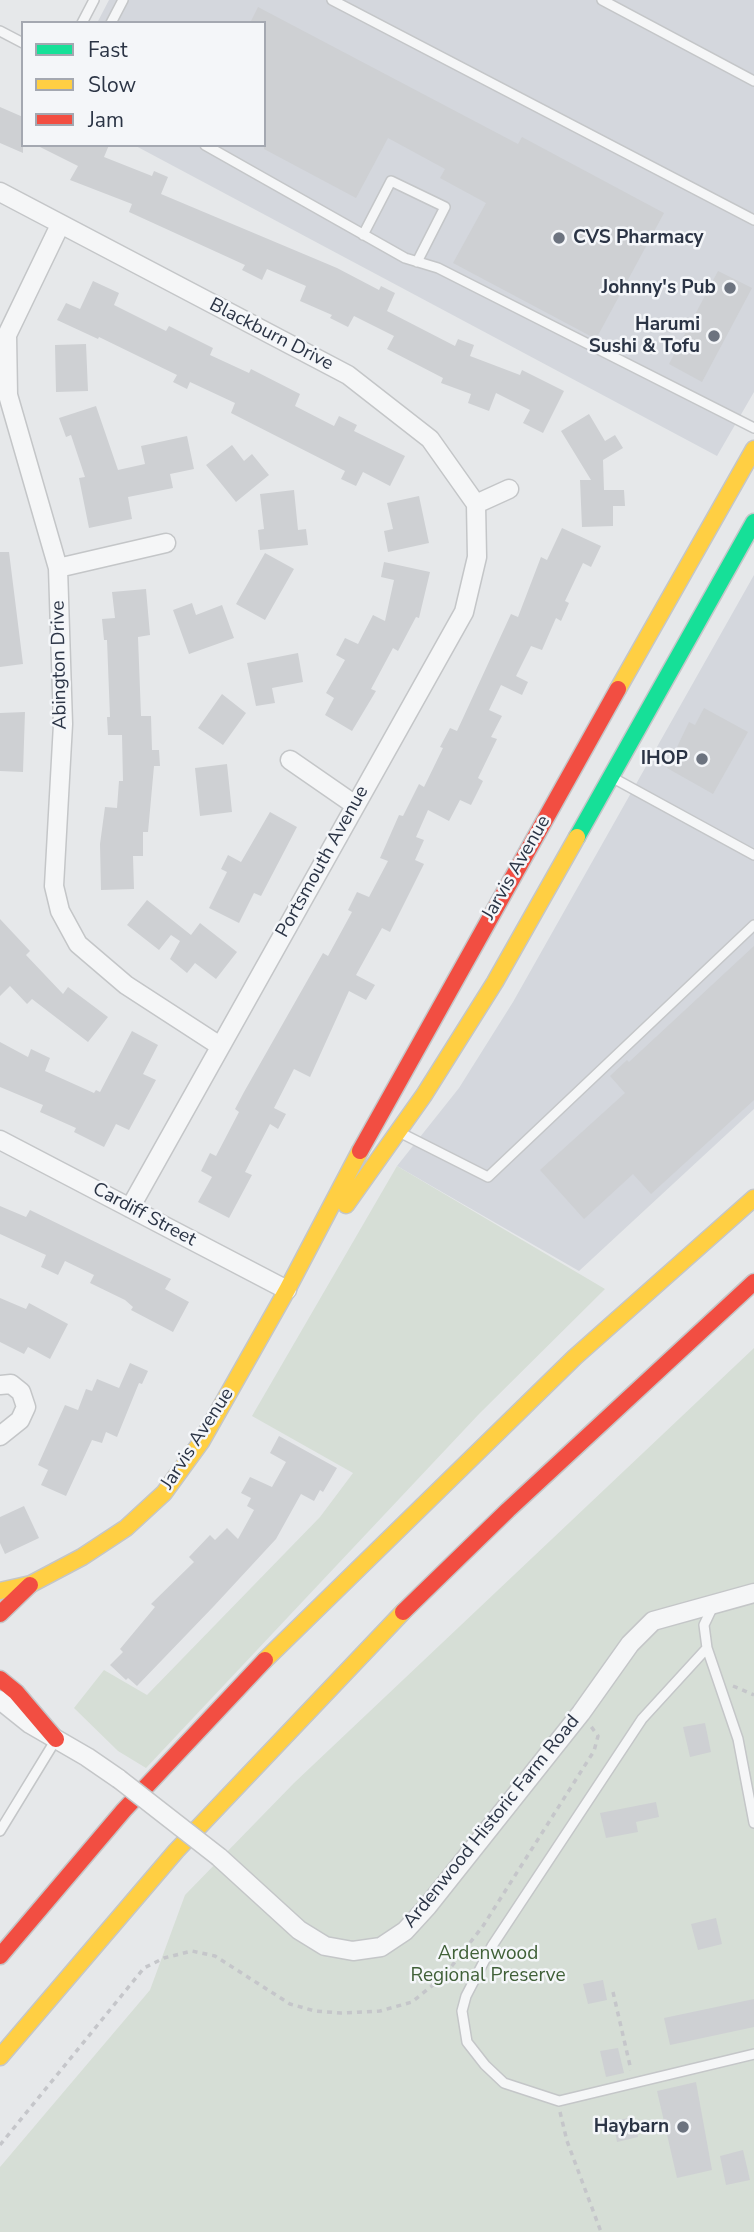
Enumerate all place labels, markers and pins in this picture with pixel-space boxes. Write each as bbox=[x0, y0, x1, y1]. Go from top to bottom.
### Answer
place label: CVS Pharmacy bbox=[573, 227, 703, 249]
marker: CVS Pharmacy bbox=[551, 230, 567, 246]
place label: Johnny's Pub bbox=[601, 277, 716, 299]
marker: Johnny's Pub bbox=[722, 280, 738, 296]
place label: Harumi Sushi & Tofu bbox=[589, 314, 700, 358]
marker: Harumi Sushi & Tofu bbox=[706, 328, 722, 344]
place label: IHOP bbox=[641, 748, 688, 770]
marker: IHOP bbox=[694, 751, 710, 767]
place label: Haybarn bbox=[594, 2116, 669, 2138]
marker: Haybarn bbox=[675, 2119, 691, 2135]

